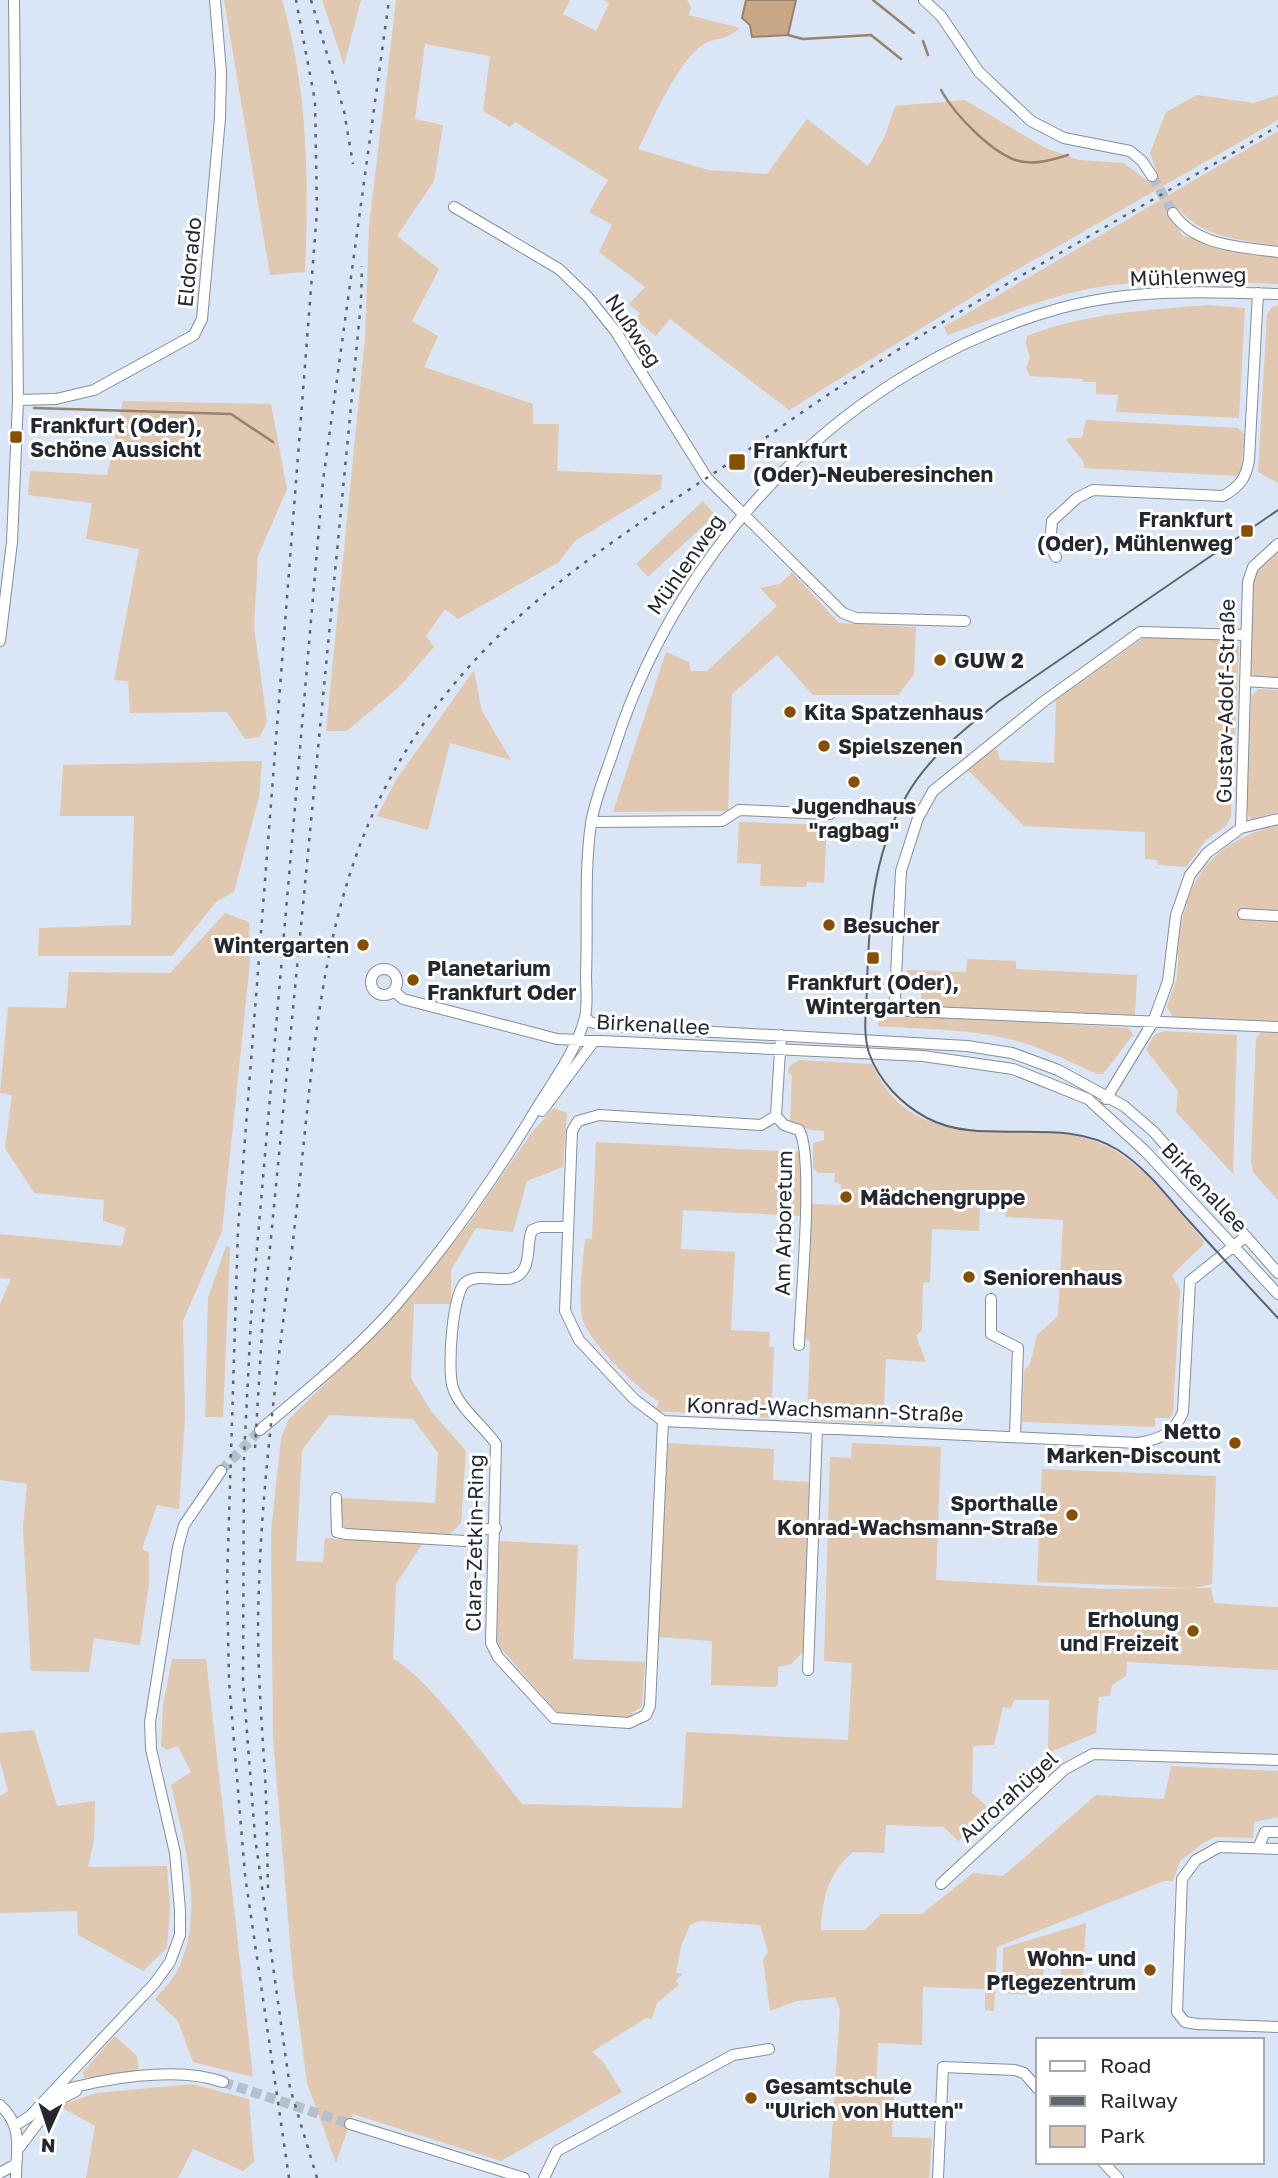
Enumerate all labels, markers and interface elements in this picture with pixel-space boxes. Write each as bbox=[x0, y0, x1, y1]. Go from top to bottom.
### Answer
street label: Eldorado bbox=[171, 216, 207, 308]
street label: Mühlenweg bbox=[1129, 261, 1247, 291]
street label: Nußweg bbox=[600, 289, 668, 371]
place label: Frankfurt (Oder), Schöne Aussicht bbox=[30, 412, 202, 462]
marker: Frankfurt (Oder), Schöne Aussicht bbox=[8, 429, 24, 445]
place label: Frankfurt (Oder)-Neuberesinchen bbox=[753, 437, 993, 487]
marker: Frankfurt (Oder)-Neuberesinchen bbox=[727, 452, 747, 472]
place label: Frankfurt (Oder), Mühlenweg bbox=[1037, 506, 1233, 556]
street label: Mühlenweg bbox=[641, 509, 729, 619]
marker: Frankfurt (Oder), Mühlenweg bbox=[1239, 523, 1255, 539]
street label: Gustav-Adolf-Straße bbox=[1210, 599, 1240, 803]
place label: GUW 2 bbox=[954, 647, 1024, 673]
marker: GUW 2 bbox=[932, 652, 948, 668]
place label: Kita Spatzenhaus bbox=[804, 699, 984, 725]
marker: Kita Spatzenhaus bbox=[782, 704, 798, 720]
place label: Spielszenen bbox=[838, 733, 963, 759]
marker: Spielszenen bbox=[816, 738, 832, 754]
marker: Jugendhaus "ragbag" bbox=[846, 774, 862, 790]
place label: Jugendhaus "ragbag" bbox=[792, 793, 917, 843]
place label: Besucher bbox=[843, 912, 940, 938]
marker: Besucher bbox=[821, 917, 837, 933]
place label: Wintergarten bbox=[214, 932, 349, 958]
marker: Wintergarten bbox=[355, 937, 371, 953]
marker: Frankfurt (Oder), Wintergarten bbox=[865, 950, 881, 966]
place label: Planetarium Frankfurt Oder bbox=[427, 955, 577, 1005]
place label: Frankfurt (Oder), Wintergarten bbox=[787, 969, 959, 1019]
marker: Planetarium Frankfurt Oder bbox=[405, 972, 421, 988]
street label: Birkenallee bbox=[595, 1008, 711, 1040]
street label: Birkenallee bbox=[1157, 1136, 1253, 1238]
street label: Am Arboretum bbox=[769, 1150, 797, 1296]
place label: Mädchengruppe bbox=[860, 1184, 1025, 1210]
marker: Mädchengruppe bbox=[838, 1189, 854, 1205]
place label: Seniorenhaus bbox=[983, 1264, 1123, 1290]
marker: Seniorenhaus bbox=[961, 1269, 977, 1285]
street label: Konrad-Wachsmann-Straße bbox=[686, 1391, 964, 1427]
place label: Netto Marken-Discount bbox=[1046, 1418, 1221, 1468]
marker: Netto Marken-Discount bbox=[1227, 1435, 1243, 1451]
street label: Clara-Zetkin-Ring bbox=[459, 1454, 489, 1632]
place label: Sporthalle Konrad-Wachsmann-Straße bbox=[777, 1490, 1058, 1540]
marker: Sporthalle Konrad-Wachsmann-Straße bbox=[1064, 1507, 1080, 1523]
place label: Erholung und Freizeit bbox=[1060, 1606, 1179, 1656]
marker: Erholung und Freizeit bbox=[1185, 1623, 1201, 1639]
street label: Aurorahügel bbox=[953, 1745, 1063, 1847]
place label: Wohn- und Pflegezentrum bbox=[986, 1945, 1136, 1995]
marker: Wohn- und Pflegezentrum bbox=[1142, 1962, 1158, 1978]
legend bbox=[1036, 2038, 1264, 2164]
text: Road bbox=[1100, 2052, 1151, 2078]
place label: Gesamtschule "Ulrich von Hutten" bbox=[765, 2073, 963, 2123]
text: Railway bbox=[1100, 2087, 1178, 2113]
marker: Gesamtschule "Ulrich von Hutten" bbox=[743, 2090, 759, 2106]
north arrow bbox=[14, 2094, 84, 2164]
text: Park bbox=[1100, 2122, 1146, 2148]
text: N bbox=[40, 2135, 56, 2158]

